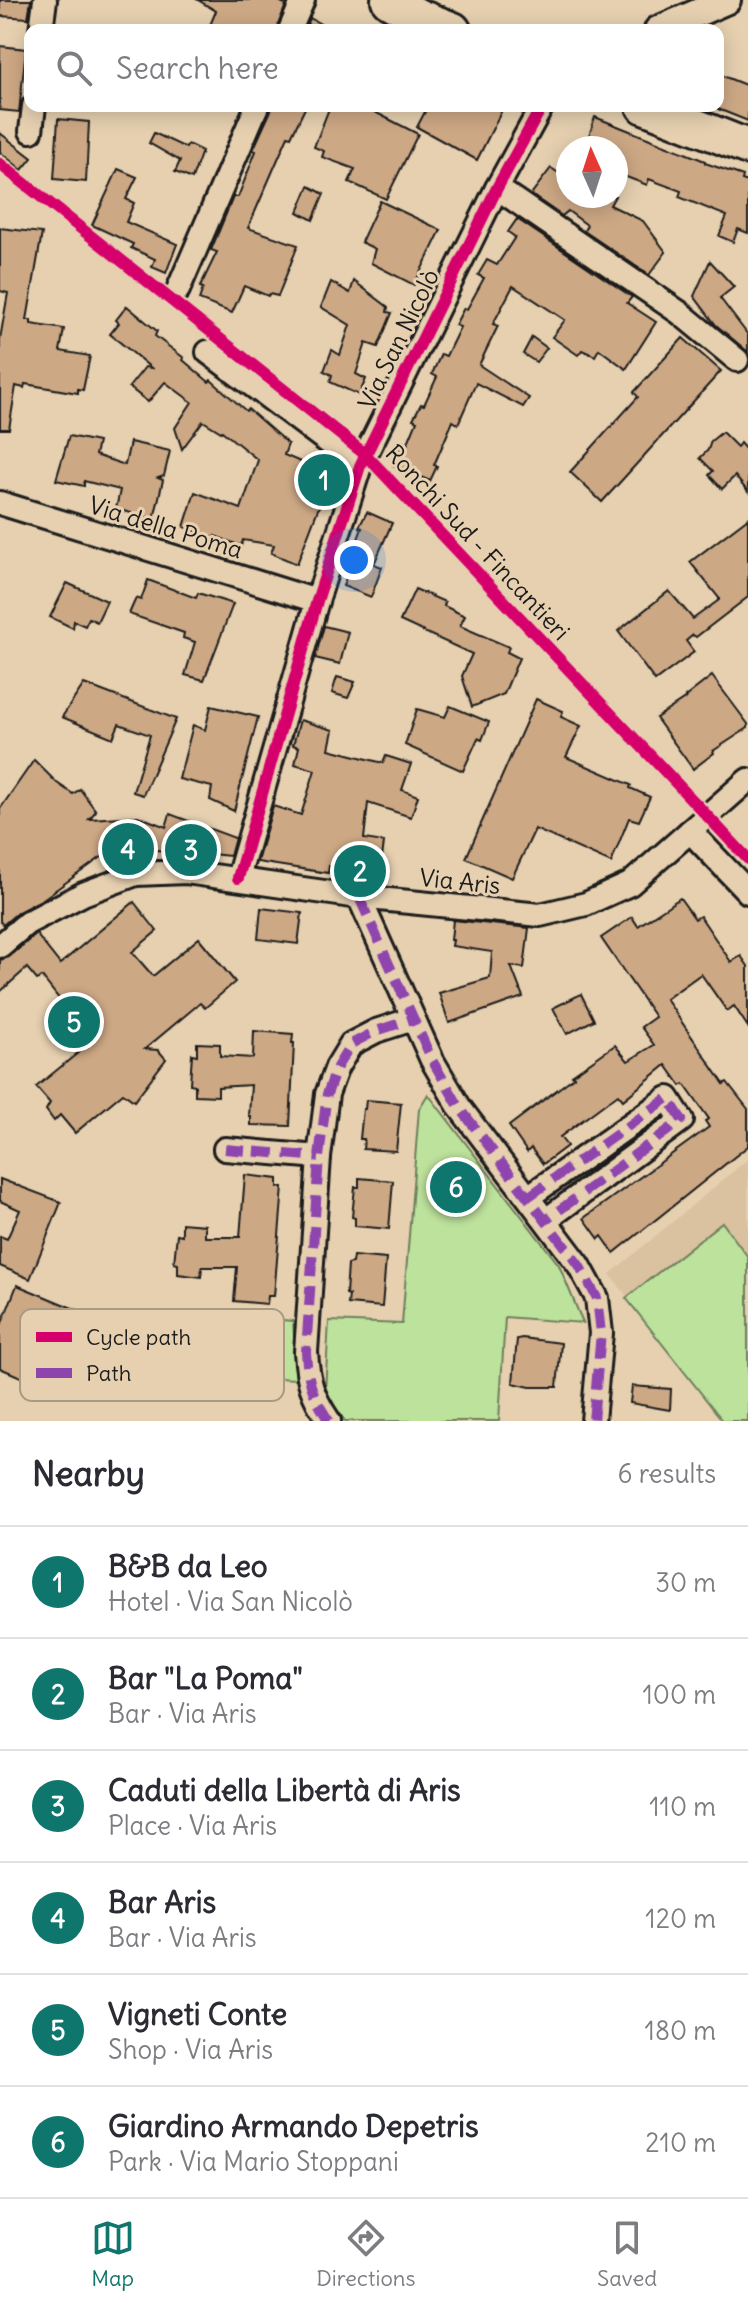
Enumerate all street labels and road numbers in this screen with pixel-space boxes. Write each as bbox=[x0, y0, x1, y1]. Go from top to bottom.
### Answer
street label: Via San Nicolò bbox=[351, 264, 445, 414]
street label: Ronchi Sud - Fincantieri bbox=[380, 438, 576, 646]
street label: Via della Poma bbox=[86, 489, 246, 565]
street label: Via Aris bbox=[418, 862, 502, 900]

